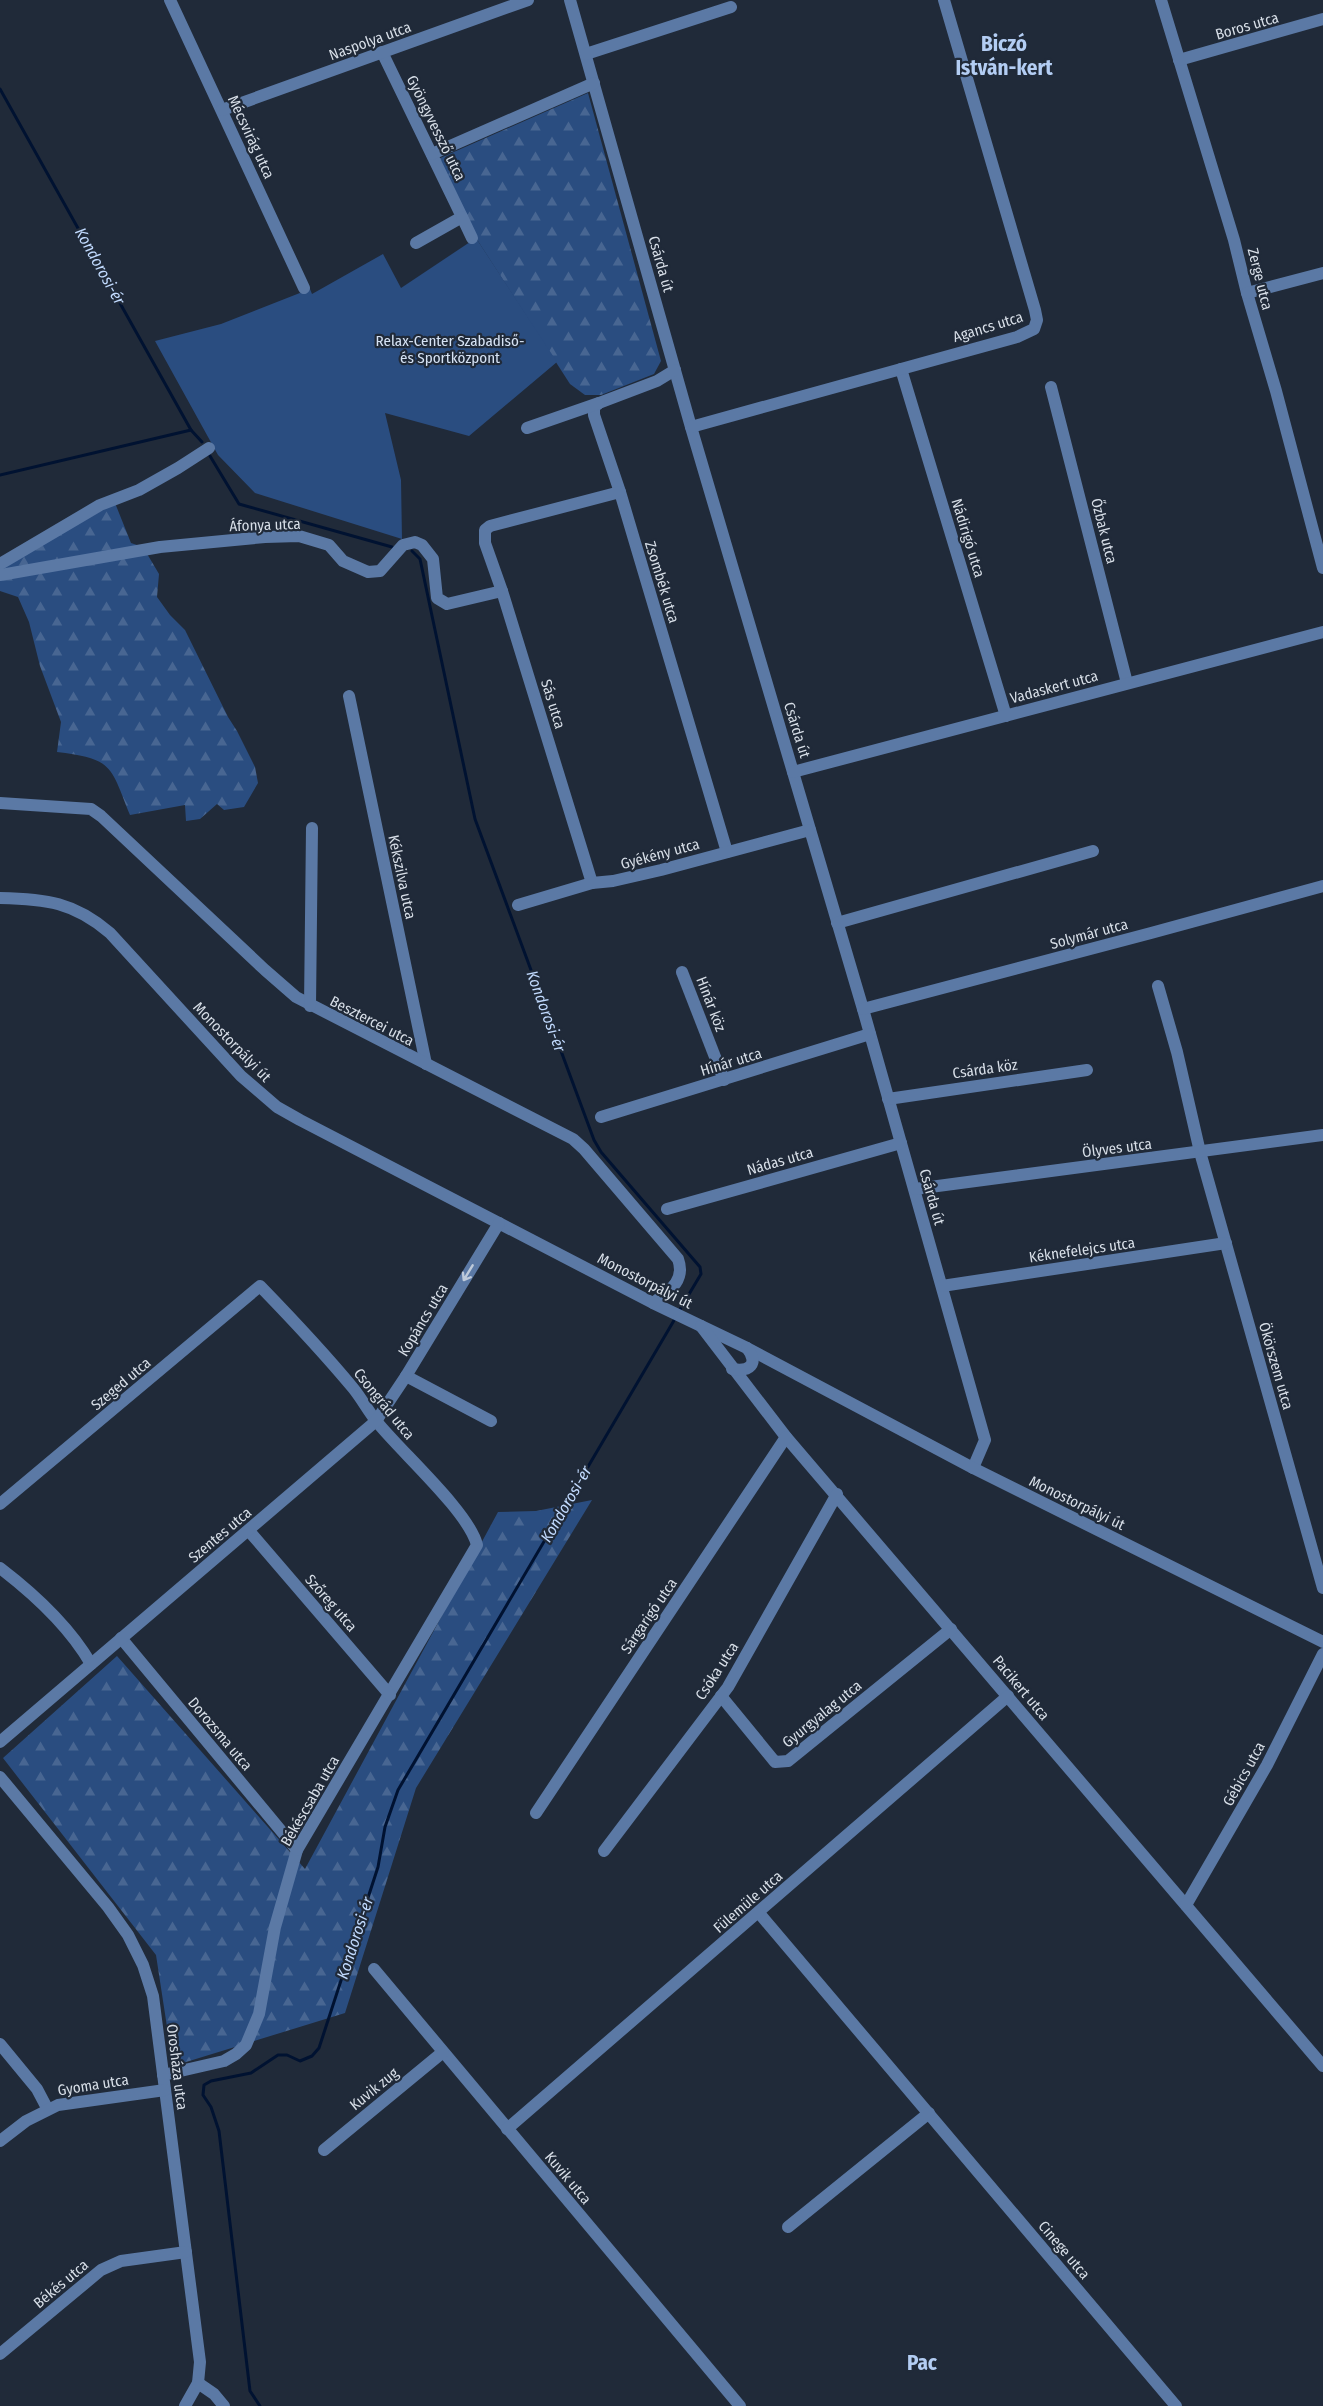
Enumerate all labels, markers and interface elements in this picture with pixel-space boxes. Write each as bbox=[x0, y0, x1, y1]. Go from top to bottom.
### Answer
street label: Boros utca bbox=[1213, 8, 1281, 44]
street label: Naspolya utca bbox=[327, 18, 413, 64]
district label: Biczó István-kert bbox=[955, 31, 1053, 81]
street label: Gyöngyvessző utca bbox=[403, 72, 469, 184]
street label: Mécsvirág utca bbox=[224, 92, 278, 182]
water label: Kondorosi-ér bbox=[71, 224, 129, 308]
street label: Csárda út bbox=[644, 234, 678, 294]
street label: Zerge utca bbox=[1244, 246, 1276, 312]
street label: Agancs utca bbox=[951, 308, 1025, 346]
park label: Relax-Center Szabadiső- és Sportközpont bbox=[376, 332, 524, 367]
street label: Nádirigó utca bbox=[947, 496, 989, 580]
street label: Őzbak utca bbox=[1087, 496, 1121, 566]
street label: Áfonya utca bbox=[229, 515, 301, 535]
street label: Zsombék utca bbox=[641, 539, 683, 625]
street label: Vadaskert utca bbox=[1008, 667, 1100, 707]
street label: Sás utca bbox=[537, 677, 569, 731]
street label: Csárda út bbox=[780, 700, 814, 760]
street label: Kékszilva utca bbox=[384, 833, 420, 921]
street label: Gyékény utca bbox=[619, 835, 701, 873]
street label: Solymár utca bbox=[1048, 915, 1130, 953]
water label: Kondorosi-ér bbox=[523, 968, 570, 1055]
street label: Hínár köz bbox=[692, 974, 730, 1034]
street label: Besztercei utca bbox=[327, 992, 417, 1050]
street label: Monostorpályi út bbox=[189, 998, 275, 1086]
street label: Hínár utca bbox=[698, 1044, 764, 1080]
street label: Csárda köz bbox=[951, 1056, 1019, 1082]
street label: Ölyves utca bbox=[1081, 1135, 1153, 1161]
street label: Nádas utca bbox=[745, 1143, 815, 1179]
street label: Csárda út bbox=[915, 1167, 949, 1227]
street label: Kéknefelejcs utca bbox=[1028, 1234, 1136, 1266]
street label: Monostorpályi út bbox=[595, 1249, 696, 1313]
one-way arrow bbox=[462, 1264, 474, 1281]
street label: Kopáncs utca bbox=[394, 1281, 452, 1359]
street label: Ökörszem utca bbox=[1255, 1320, 1297, 1412]
street label: Szeged utca bbox=[87, 1354, 155, 1414]
street label: Csongrád utca bbox=[350, 1365, 418, 1443]
water label: Kondorosi-ér bbox=[536, 1462, 596, 1546]
street label: Monostorpályi út bbox=[1026, 1472, 1128, 1534]
street label: Szentes utca bbox=[185, 1503, 255, 1567]
street label: Szőreg utca bbox=[301, 1571, 361, 1635]
street label: Sárgarigó utca bbox=[617, 1575, 681, 1657]
street label: Csóka utca bbox=[692, 1639, 742, 1703]
street label: Pacikert utca bbox=[989, 1652, 1053, 1724]
street label: Gyurgyalag utca bbox=[779, 1677, 865, 1751]
street label: Dorozsma utca bbox=[184, 1694, 256, 1774]
street label: Gébics utca bbox=[1219, 1739, 1269, 1809]
street label: Békéscsaba utca bbox=[277, 1753, 343, 1849]
street label: Fülemüle utca bbox=[710, 1867, 786, 1937]
water label: Kondorosi-ér bbox=[333, 1894, 377, 1981]
street label: Orosháza utca bbox=[163, 2023, 191, 2111]
street label: Kuvik zug bbox=[346, 2064, 402, 2114]
street label: Gyoma utca bbox=[56, 2071, 130, 2099]
street label: Kuvik utca bbox=[541, 2148, 595, 2208]
street label: Cinege utca bbox=[1034, 2217, 1094, 2283]
street label: Békés utca bbox=[30, 2256, 92, 2312]
district label: Pac bbox=[907, 2350, 938, 2376]

